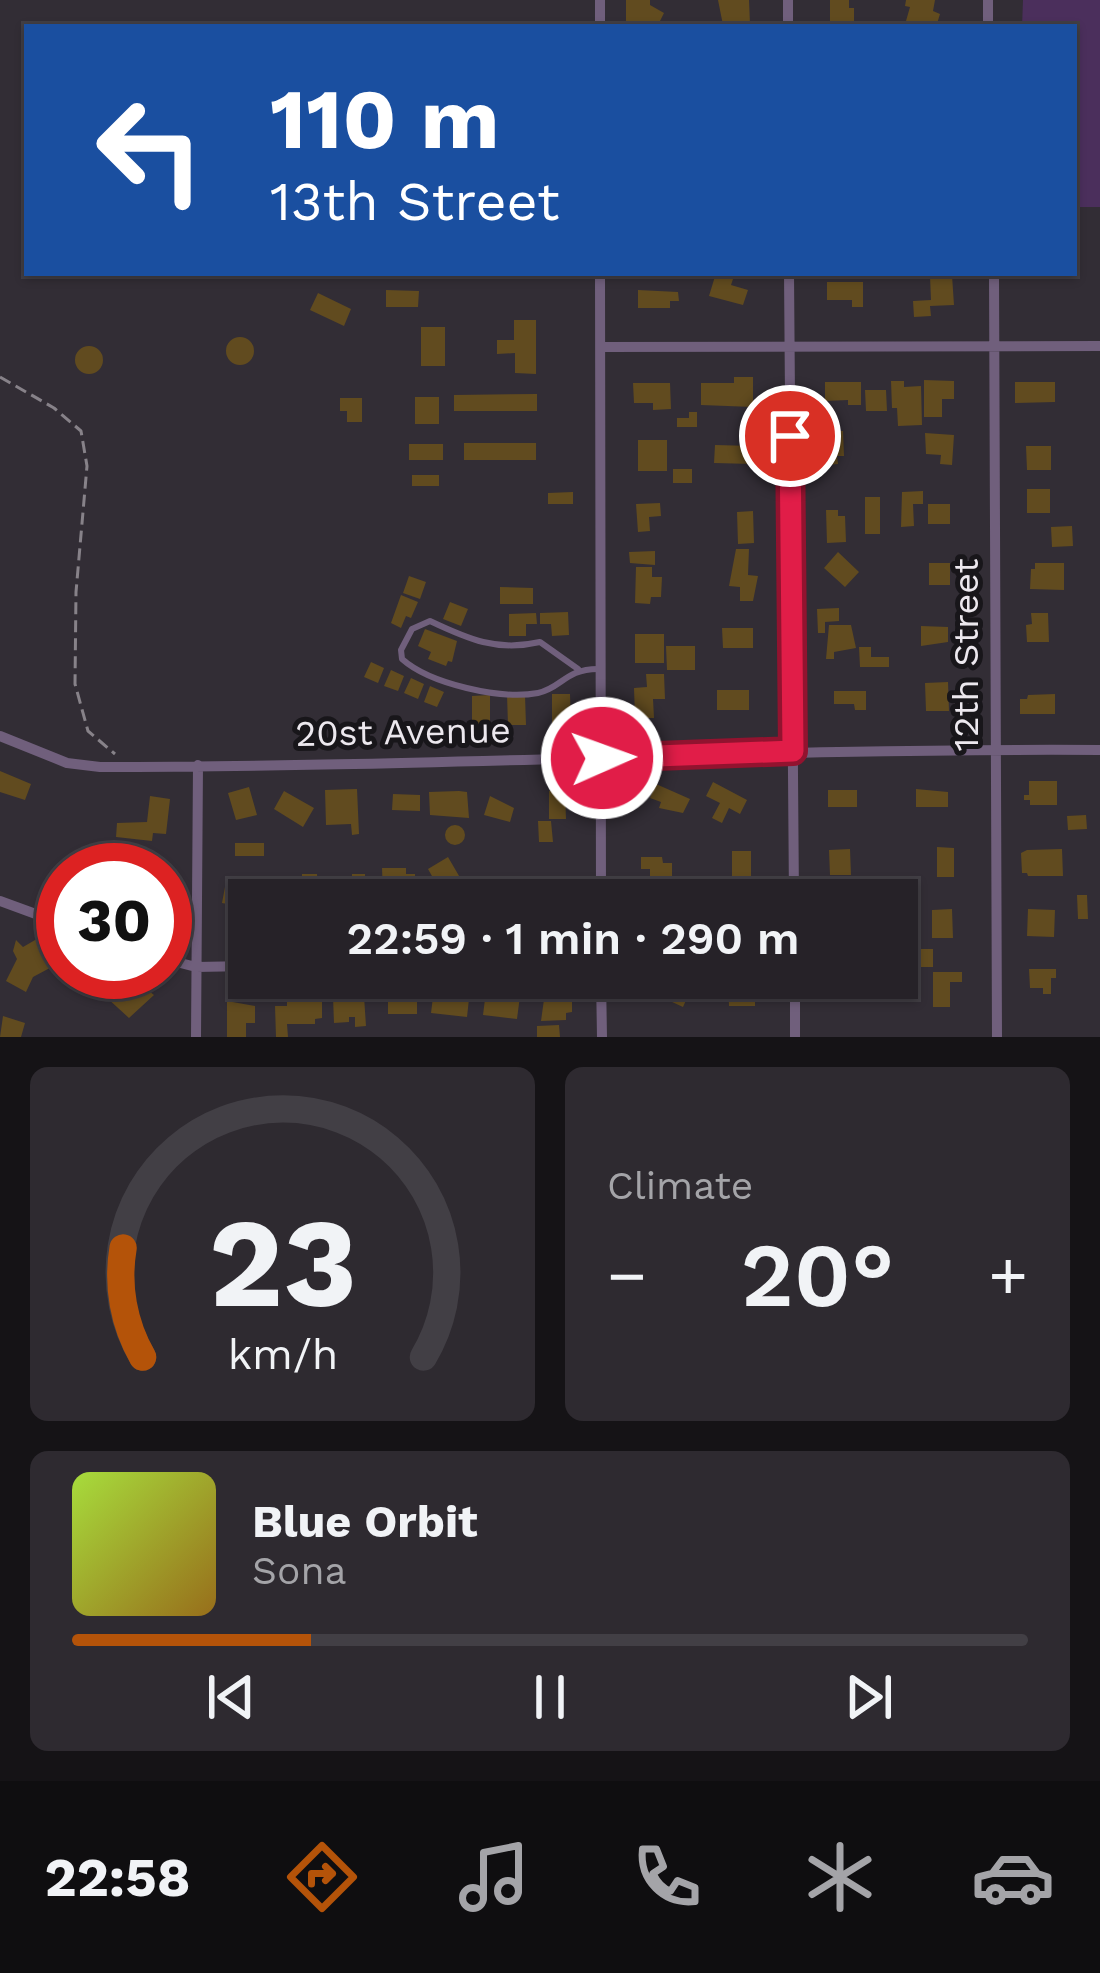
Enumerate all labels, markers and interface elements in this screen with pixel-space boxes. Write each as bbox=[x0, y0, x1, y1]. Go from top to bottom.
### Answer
text: 110 m bbox=[270, 70, 500, 168]
icon: left bbox=[72, 72, 228, 228]
text: 13th Street bbox=[270, 170, 560, 233]
pin bbox=[739, 385, 841, 487]
icon: arrive bbox=[757, 403, 823, 469]
street label: 12th Street bbox=[945, 558, 987, 752]
position arrow bbox=[539, 695, 665, 821]
street label: 20st Avenue bbox=[295, 709, 511, 755]
speed limit sign: 30 bbox=[36, 843, 192, 999]
text: 22:59 · 1 min · 290 m bbox=[346, 912, 800, 965]
text: Climate bbox=[607, 1163, 753, 1208]
text: 23 bbox=[208, 1190, 357, 1336]
text: 20° bbox=[741, 1222, 894, 1328]
text: − bbox=[607, 1237, 647, 1314]
text: + bbox=[988, 1237, 1028, 1314]
text: km/h bbox=[227, 1329, 338, 1379]
text: Blue Orbit bbox=[252, 1495, 478, 1548]
text: Sona bbox=[252, 1548, 347, 1593]
icon: previous bbox=[198, 1664, 264, 1730]
icon: pause bbox=[517, 1664, 583, 1730]
icon: next bbox=[836, 1664, 902, 1730]
icon: directions bbox=[280, 1835, 364, 1919]
icon: music bbox=[452, 1835, 536, 1919]
icon: phone bbox=[625, 1835, 709, 1919]
icon: climate bbox=[798, 1835, 882, 1919]
icon: car bbox=[971, 1835, 1055, 1919]
text: 22:58 bbox=[44, 1846, 191, 1909]

